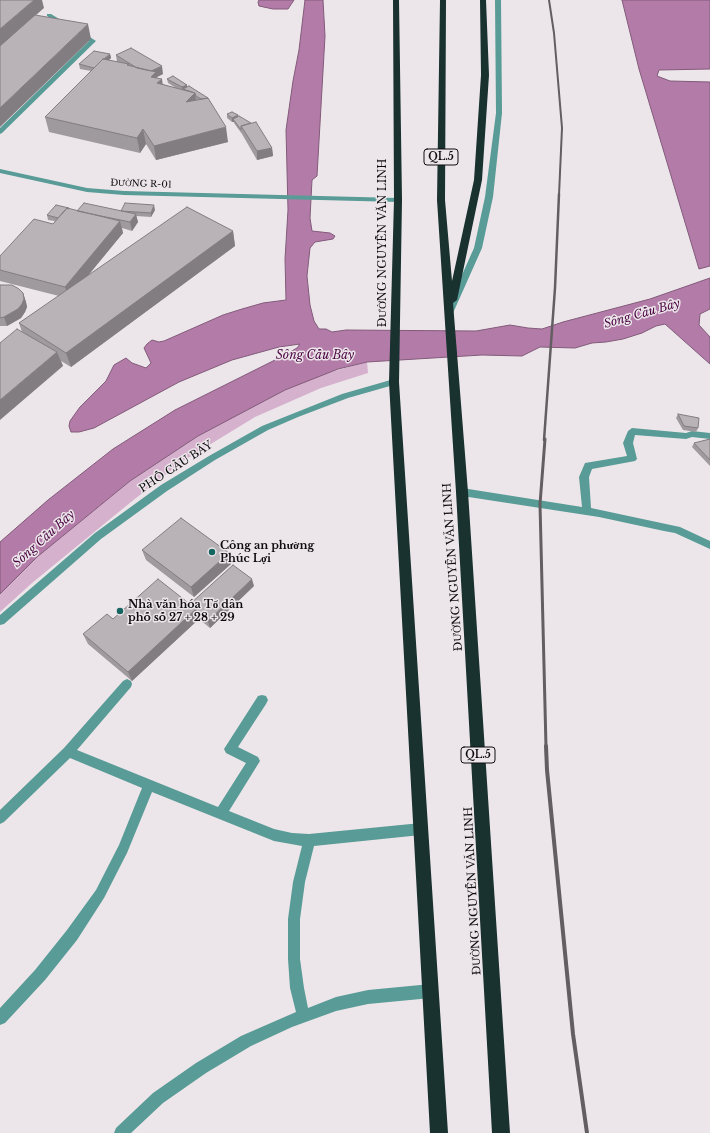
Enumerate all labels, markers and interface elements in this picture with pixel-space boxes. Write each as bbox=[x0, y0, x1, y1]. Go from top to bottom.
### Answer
road number: QL.5 bbox=[424, 149, 458, 165]
street label: ĐƯỜNG NGUYỄN VĂN LINH bbox=[376, 159, 390, 327]
street label: ĐƯỜNG R-01 bbox=[110, 178, 172, 190]
water label: Sông Cầu Bây bbox=[602, 296, 682, 332]
water label: Sông Cầu Bây bbox=[276, 349, 354, 363]
street label: PHỐ CẦU BÂY bbox=[137, 438, 215, 496]
street label: ĐƯỜNG NGUYỄN VĂN LINH bbox=[441, 482, 465, 652]
water label: Sông Cầu Bây bbox=[10, 507, 78, 571]
place label: Công an phường Phúc Lợi bbox=[220, 539, 314, 565]
marker: Công an phường Phúc Lợi bbox=[207, 547, 217, 557]
place label: Nhà văn hóa Tổ dân phố số 27 + 28 + 29 bbox=[128, 598, 243, 624]
marker: Nhà văn hóa Tổ dân phố số 27 + 28 + 29 bbox=[115, 606, 125, 616]
road number: QL.5 bbox=[461, 747, 495, 763]
street label: ĐƯỜNG NGUYỄN VĂN LINH bbox=[462, 806, 484, 976]

